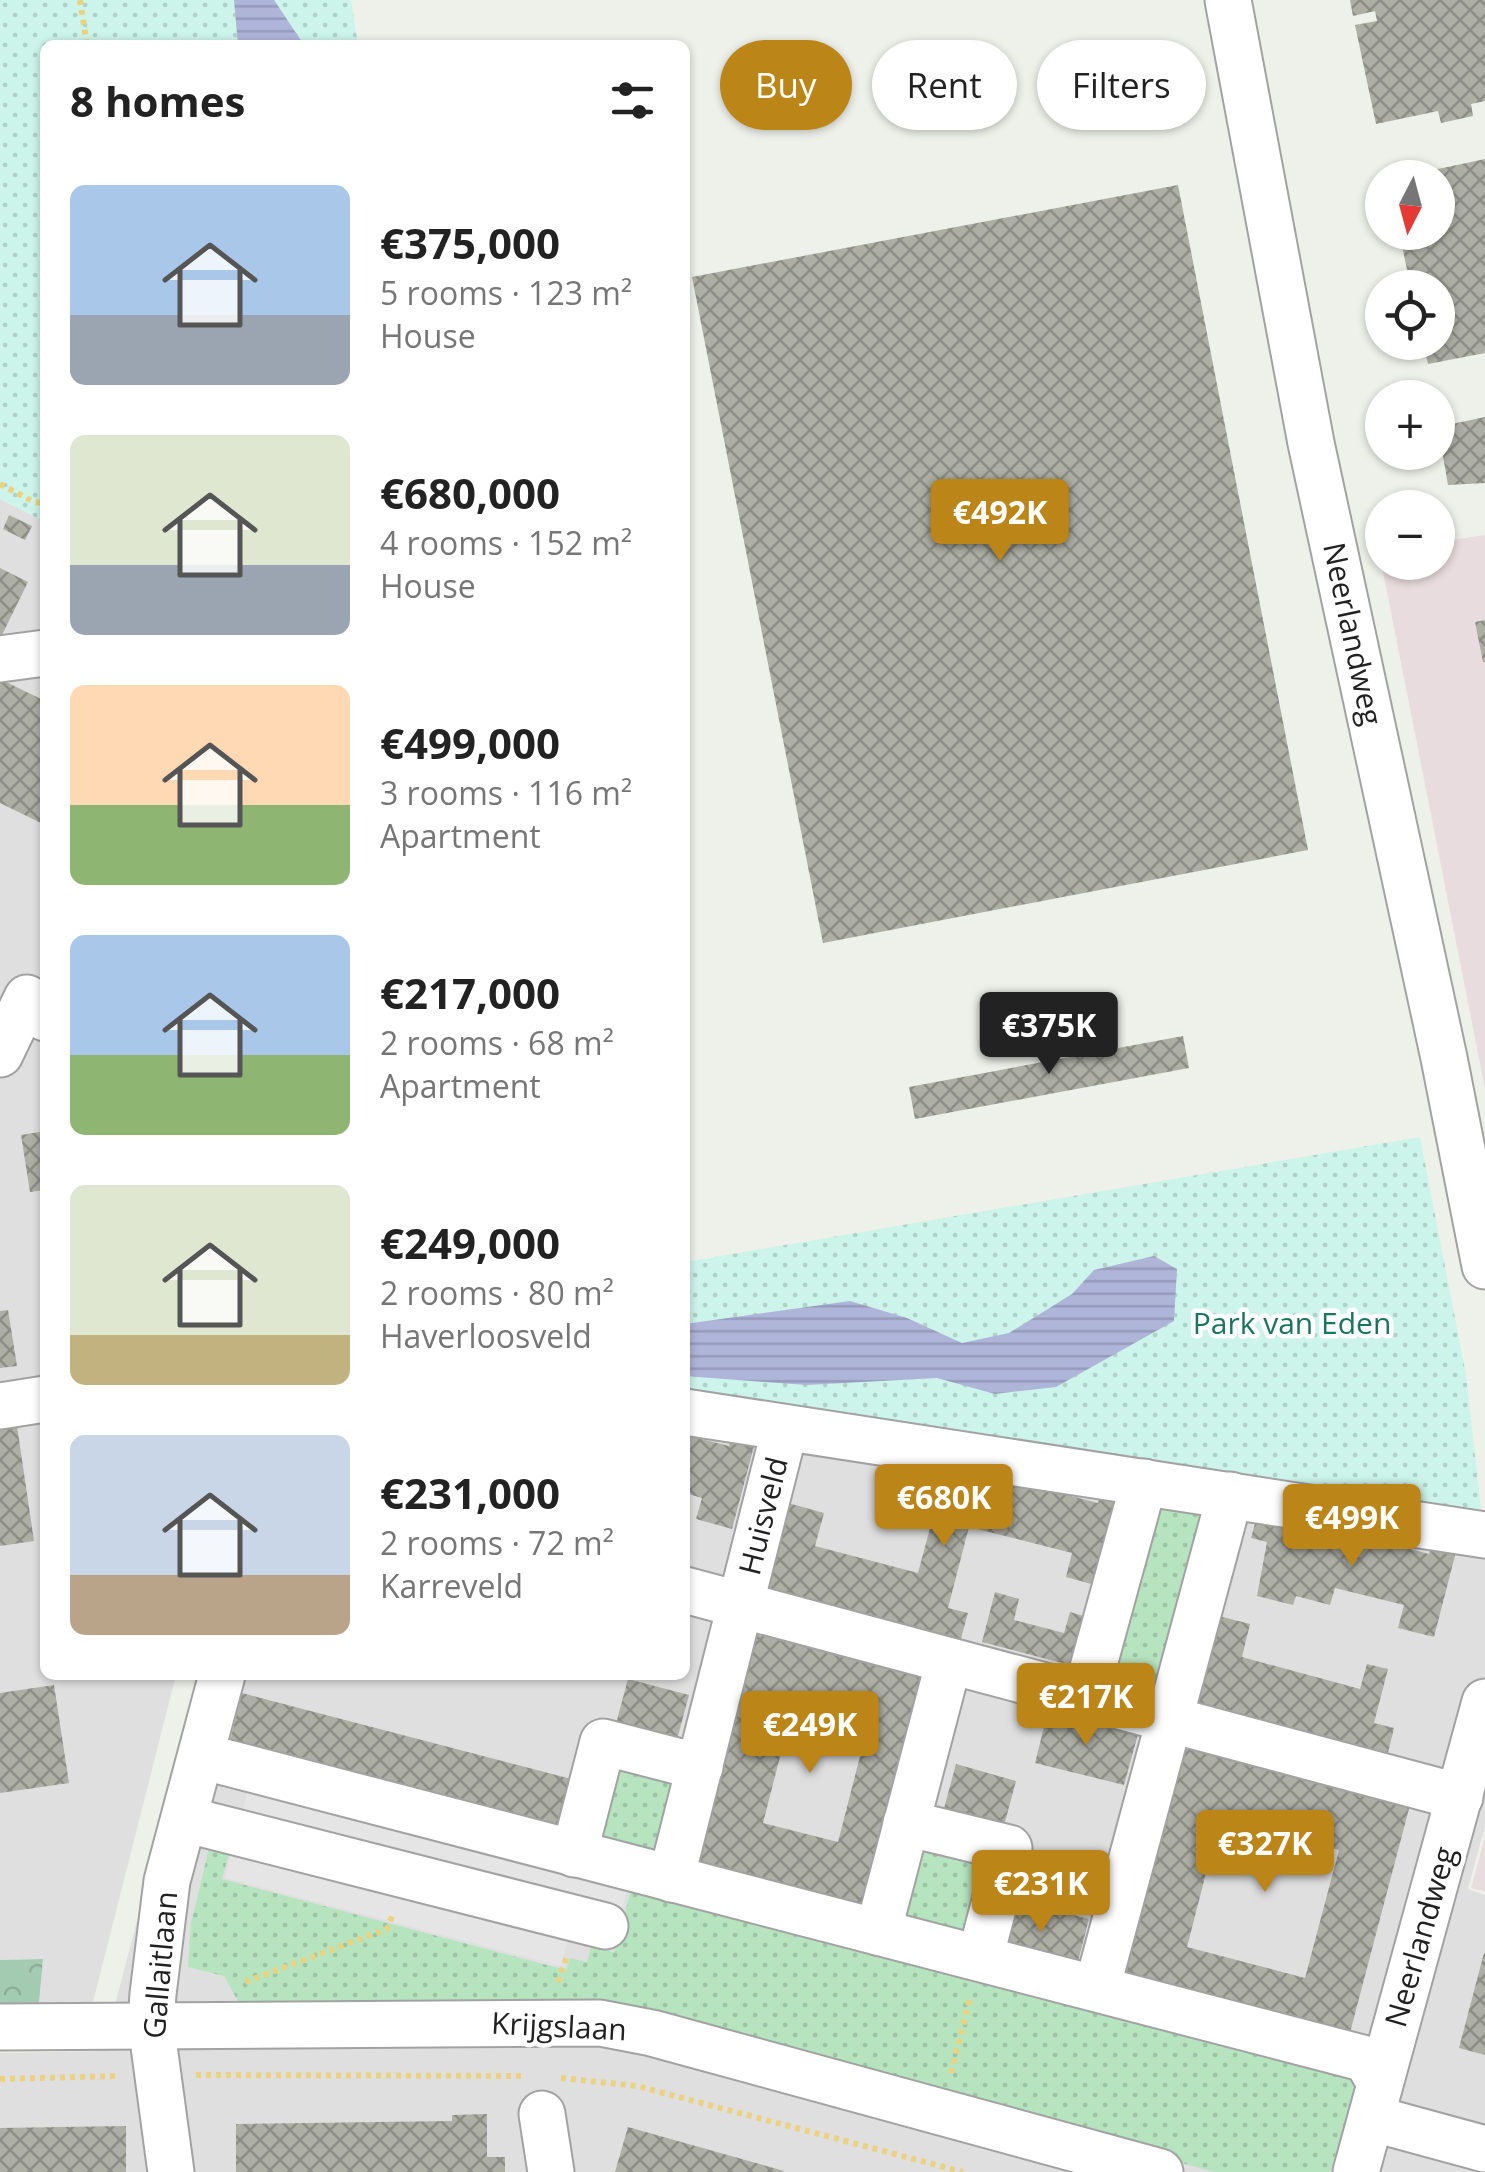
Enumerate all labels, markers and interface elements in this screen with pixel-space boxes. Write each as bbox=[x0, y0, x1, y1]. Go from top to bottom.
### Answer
chip: Buy bbox=[720, 40, 852, 130]
chip: Rent bbox=[872, 40, 1017, 130]
chip: Filters bbox=[1037, 40, 1206, 130]
text: 8 homes bbox=[70, 72, 245, 129]
icon: filters bbox=[605, 73, 660, 128]
north arrow bbox=[1365, 160, 1455, 250]
map controls bbox=[1365, 160, 1455, 580]
text: €375,000 bbox=[380, 214, 560, 271]
icon: home bbox=[150, 225, 270, 345]
button: locate bbox=[1365, 270, 1455, 360]
text: 5 rooms · 123 m² bbox=[380, 271, 632, 314]
text: House bbox=[380, 314, 476, 357]
button: + bbox=[1365, 380, 1455, 470]
text: €680,000 bbox=[380, 464, 560, 521]
icon: home bbox=[150, 475, 270, 595]
pin: €492K bbox=[930, 479, 1070, 564]
text: €492K bbox=[953, 490, 1047, 533]
button: − bbox=[1365, 490, 1455, 580]
text: 4 rooms · 152 m² bbox=[380, 521, 632, 564]
street label: Neerlandweg bbox=[1314, 538, 1393, 729]
text: House bbox=[380, 564, 476, 607]
text: €499,000 bbox=[380, 714, 560, 771]
icon: home bbox=[150, 725, 270, 845]
text: 3 rooms · 116 m² bbox=[380, 771, 632, 814]
text: Apartment bbox=[380, 814, 541, 857]
text: €217,000 bbox=[380, 964, 560, 1021]
icon: home bbox=[150, 975, 270, 1095]
pin: €375K bbox=[979, 992, 1119, 1077]
text: €375K bbox=[1002, 1003, 1096, 1046]
text: 2 rooms · 68 m² bbox=[380, 1021, 614, 1064]
text: Apartment bbox=[380, 1064, 541, 1107]
text: €249,000 bbox=[380, 1214, 560, 1271]
icon: home bbox=[150, 1225, 270, 1345]
text: 2 rooms · 80 m² bbox=[380, 1271, 614, 1314]
park label: Park van Eden bbox=[1193, 1302, 1391, 1343]
text: Haverloosveld bbox=[380, 1314, 592, 1357]
street label: Huisveld bbox=[728, 1452, 797, 1579]
text: €231,000 bbox=[380, 1464, 560, 1521]
pin: €680K bbox=[874, 1464, 1014, 1549]
icon: home bbox=[150, 1475, 270, 1595]
text: €680K bbox=[897, 1475, 991, 1518]
pin: €499K bbox=[1282, 1484, 1422, 1569]
text: €499K bbox=[1305, 1495, 1399, 1538]
text: 2 rooms · 72 m² bbox=[380, 1521, 614, 1564]
text: Karreveld bbox=[380, 1564, 523, 1607]
pin: €217K bbox=[1016, 1663, 1156, 1748]
text: €217K bbox=[1039, 1674, 1133, 1717]
pin: €249K bbox=[740, 1691, 880, 1776]
text: €249K bbox=[763, 1702, 857, 1745]
pin: €327K bbox=[1195, 1810, 1335, 1895]
text: €327K bbox=[1218, 1821, 1312, 1864]
street label: Neerlandweg bbox=[1374, 1842, 1465, 2032]
pin: €231K bbox=[971, 1850, 1111, 1935]
text: €231K bbox=[994, 1861, 1088, 1904]
street label: Gallaitlaan bbox=[133, 1889, 186, 2040]
street label: Krijgslaan bbox=[490, 2001, 628, 2050]

